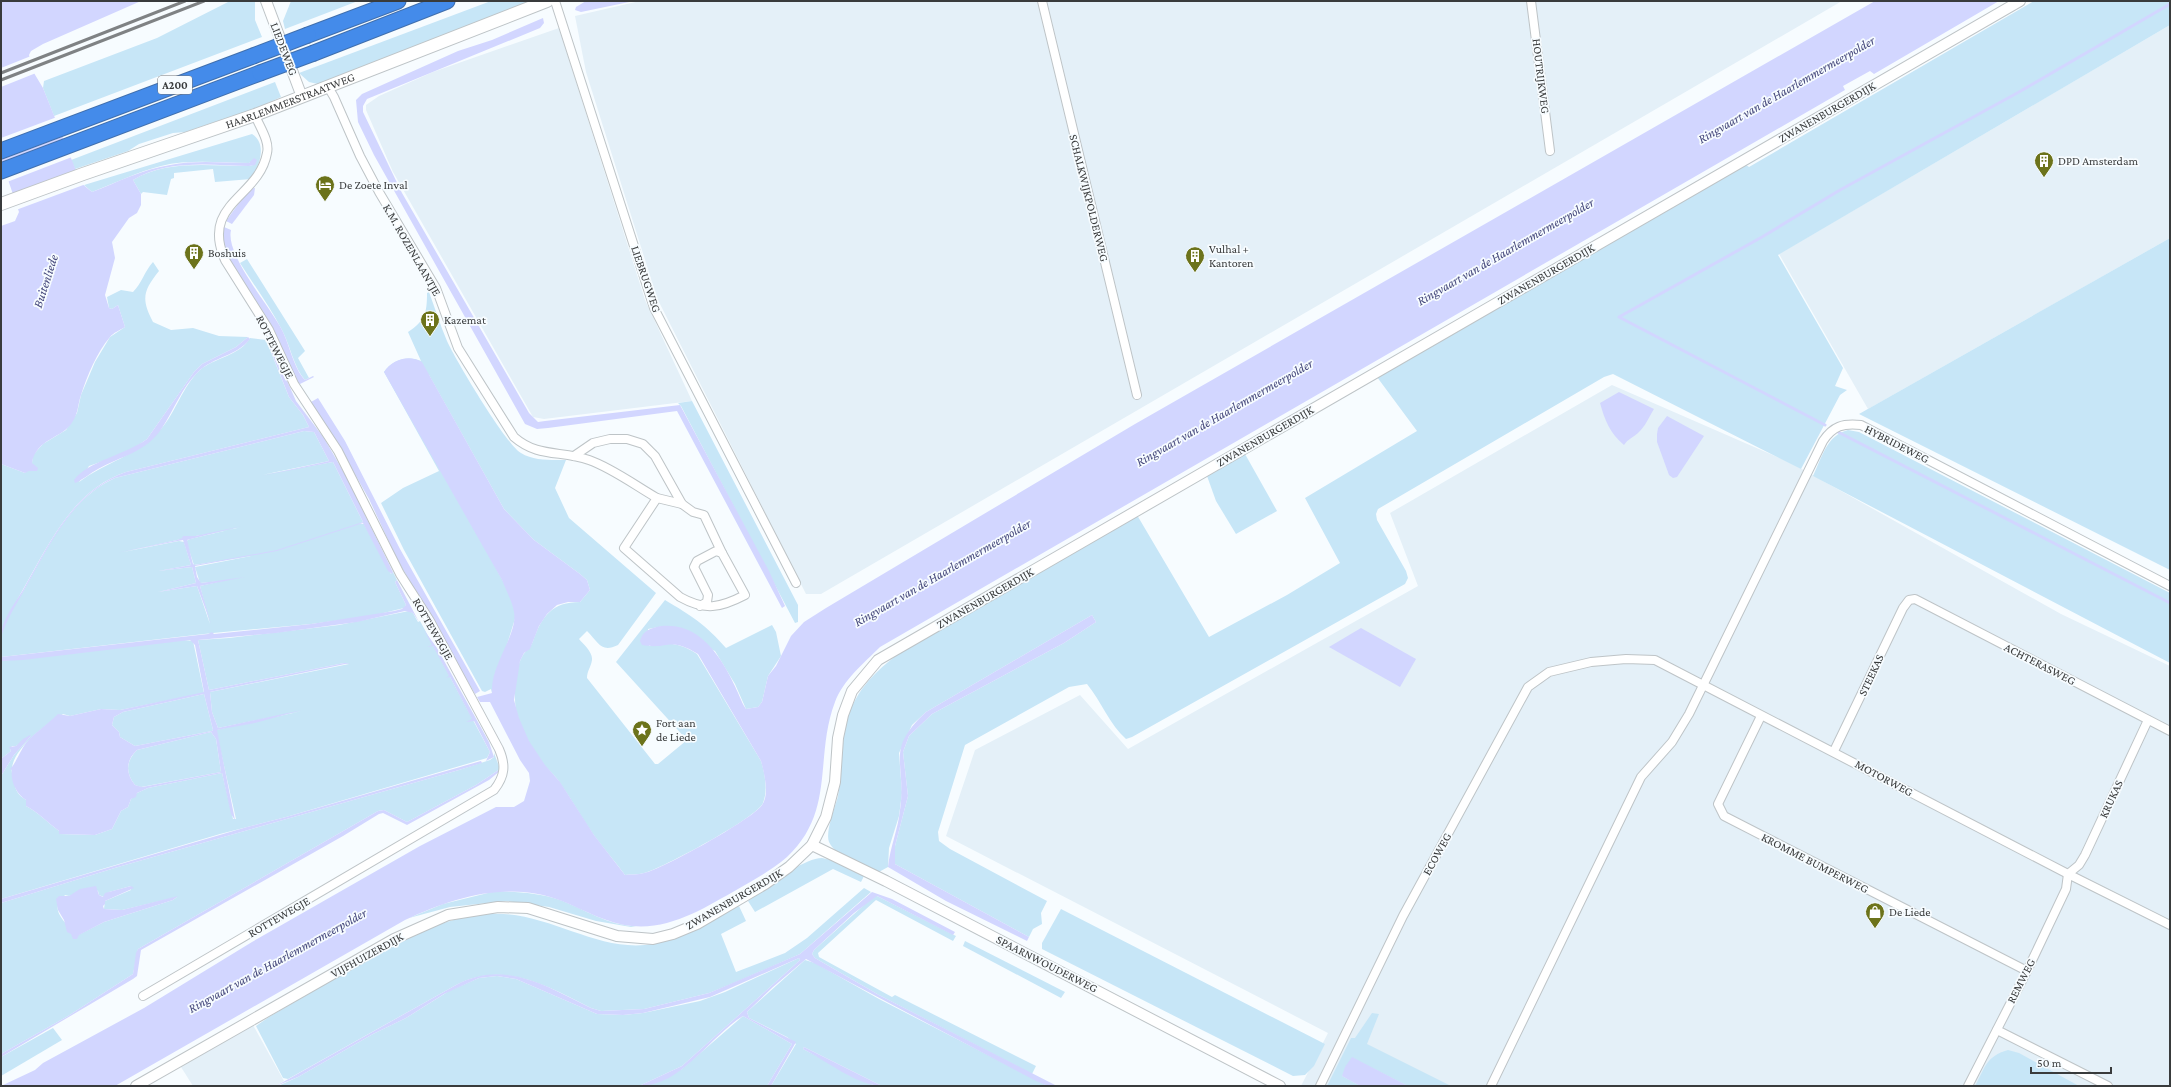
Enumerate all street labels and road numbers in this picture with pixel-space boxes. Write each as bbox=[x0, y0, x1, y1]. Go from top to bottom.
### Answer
street label: LIEDEWEG bbox=[268, 21, 301, 78]
street label: HOUTRIJKWEG bbox=[1529, 38, 1553, 115]
street label: HAARLEMMERSTRAATWEG bbox=[224, 70, 357, 132]
road number: A200 bbox=[158, 76, 192, 94]
street label: ZWANENBURGERDIJK bbox=[1776, 78, 1878, 145]
street label: SCHALKWIJKPOLDERWEG bbox=[1066, 133, 1112, 264]
street label: K.M. ROZENLAANTJE bbox=[380, 202, 444, 299]
street label: ZWANENBURGERDIJK bbox=[1495, 240, 1597, 307]
street label: LIEBRUGWEG bbox=[628, 244, 664, 315]
street label: ROTTEWEGJE bbox=[253, 313, 297, 381]
street label: ZWANENBURGERDIJK bbox=[1214, 402, 1316, 469]
street label: HYBRIDEWEG bbox=[1862, 422, 1932, 466]
street label: ZWANENBURGERDIJK bbox=[934, 564, 1036, 631]
street label: ROTTEWEGJE bbox=[410, 596, 457, 663]
street label: ACHTERASWEG bbox=[2002, 640, 2078, 688]
street label: STEEKAS bbox=[1855, 652, 1887, 698]
street label: MOTORWEG bbox=[1853, 757, 1916, 799]
street label: KRUKAS bbox=[2096, 777, 2126, 820]
street label: ECOWEG bbox=[1420, 830, 1455, 878]
street label: KROMME BUMPERWEG bbox=[1759, 830, 1871, 896]
street label: ZWANENBURGERDIJK bbox=[683, 865, 785, 932]
street label: ROTTEWEGJE bbox=[246, 893, 313, 940]
street label: VIJFHUIZERDIJK bbox=[328, 929, 406, 981]
street label: SPAARNWOUDERWEG bbox=[994, 932, 1100, 996]
street label: REMWEG bbox=[2004, 956, 2038, 1006]

